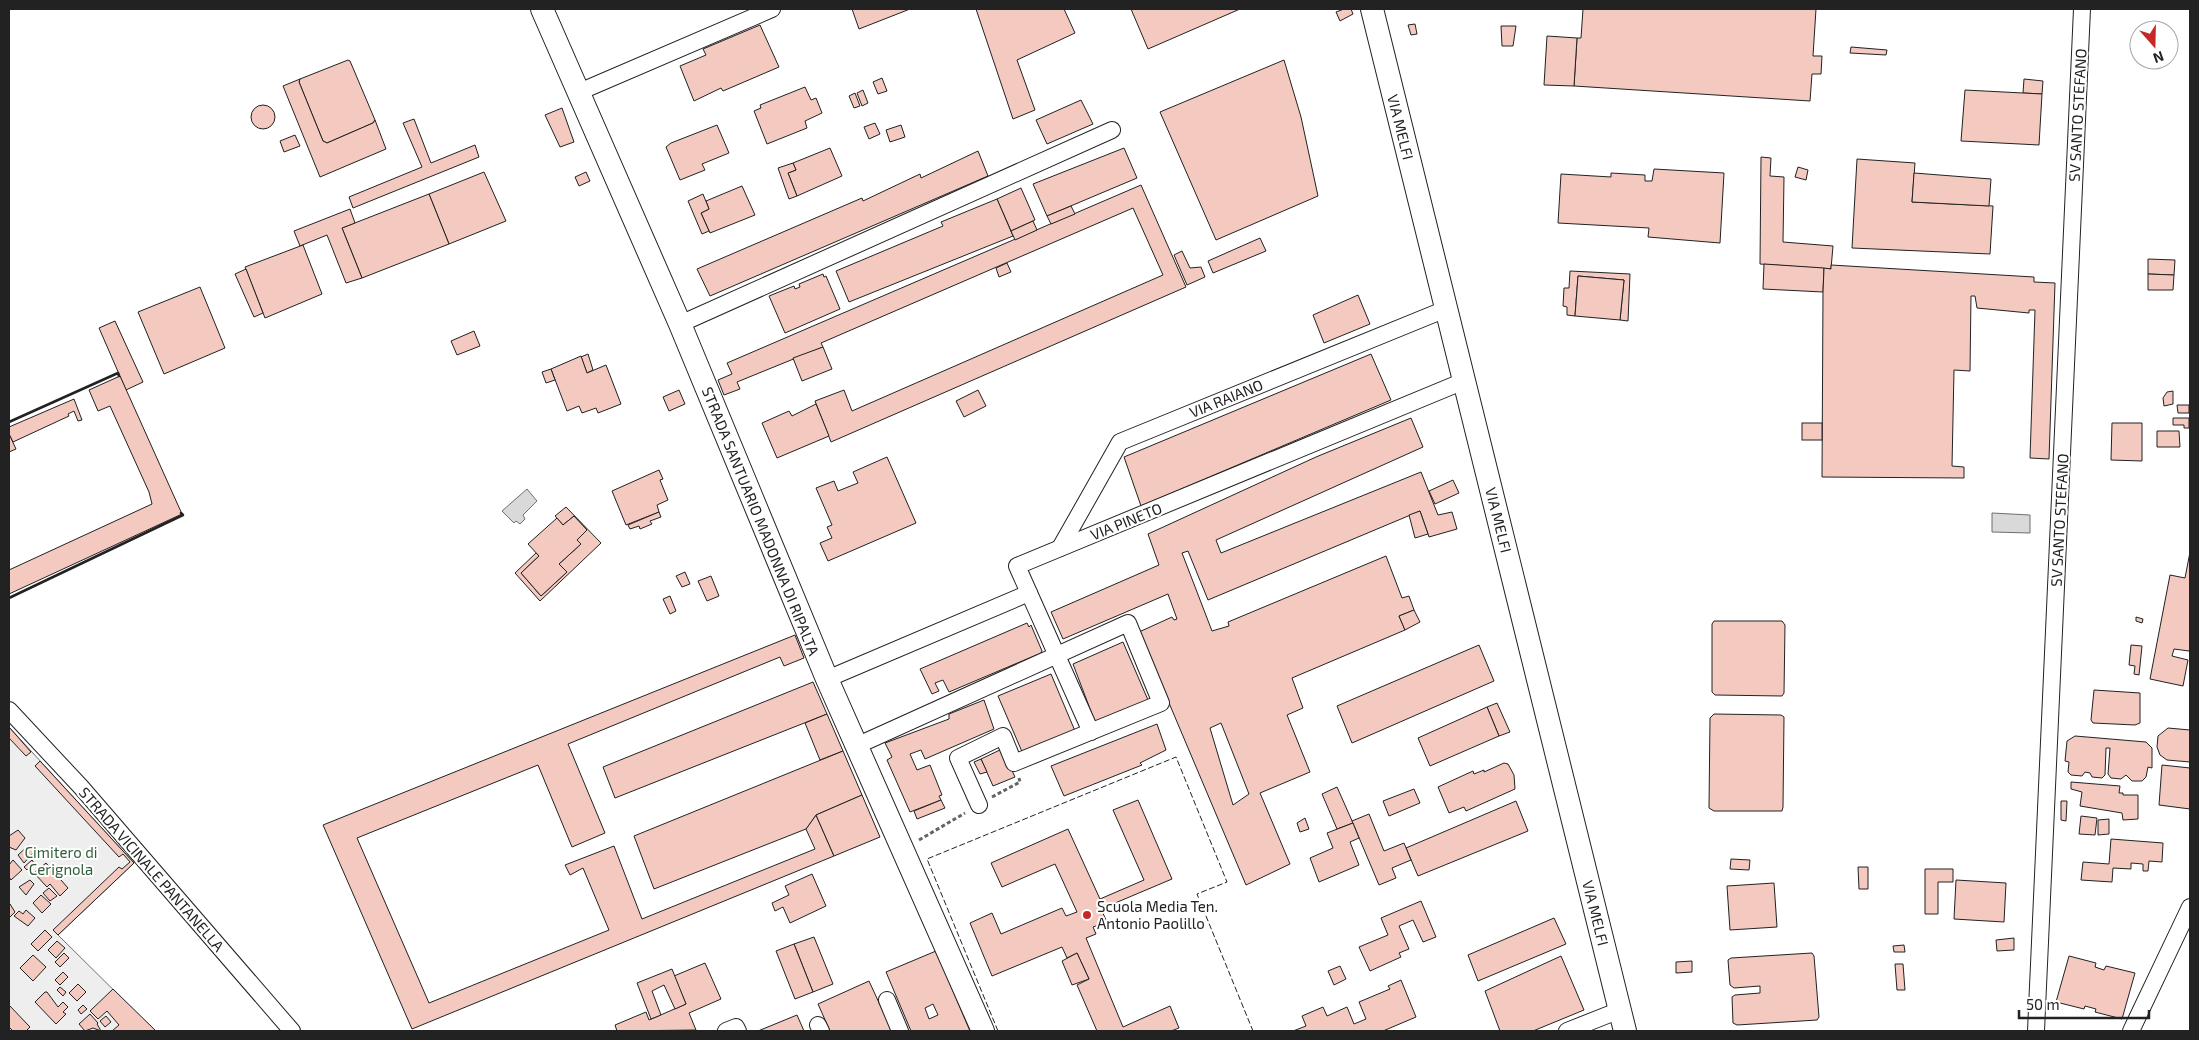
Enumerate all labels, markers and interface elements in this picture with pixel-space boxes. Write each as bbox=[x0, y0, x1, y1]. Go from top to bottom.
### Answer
north arrow bbox=[2129, 20, 2179, 70]
street label: SV SANTO STEFANO bbox=[2065, 48, 2089, 182]
text: N bbox=[2151, 48, 2166, 67]
street label: VIA MELFI bbox=[1384, 92, 1418, 162]
street label: VIA RAIANO bbox=[1187, 375, 1265, 421]
street label: STRADA SANTUARIO MADONNA DI RIPALTA bbox=[699, 384, 824, 659]
street label: SV SANTO STEFANO bbox=[2047, 453, 2071, 587]
street label: VIA MELFI bbox=[1482, 485, 1516, 555]
street label: VIA PINETO bbox=[1088, 498, 1164, 544]
street label: STRADA VICINALE PANTANELLA bbox=[76, 783, 229, 955]
park label: Cimitero di Cerignola bbox=[25, 843, 97, 878]
street label: VIA MELFI bbox=[1579, 878, 1613, 948]
place label: Scuola Media Ten. Antonio Paolillo bbox=[1097, 897, 1218, 932]
marker: Scuola Media Ten. Antonio Paolillo bbox=[1081, 909, 1093, 921]
scale bar bbox=[2019, 988, 2149, 1020]
text: 50 m bbox=[2026, 995, 2060, 1013]

